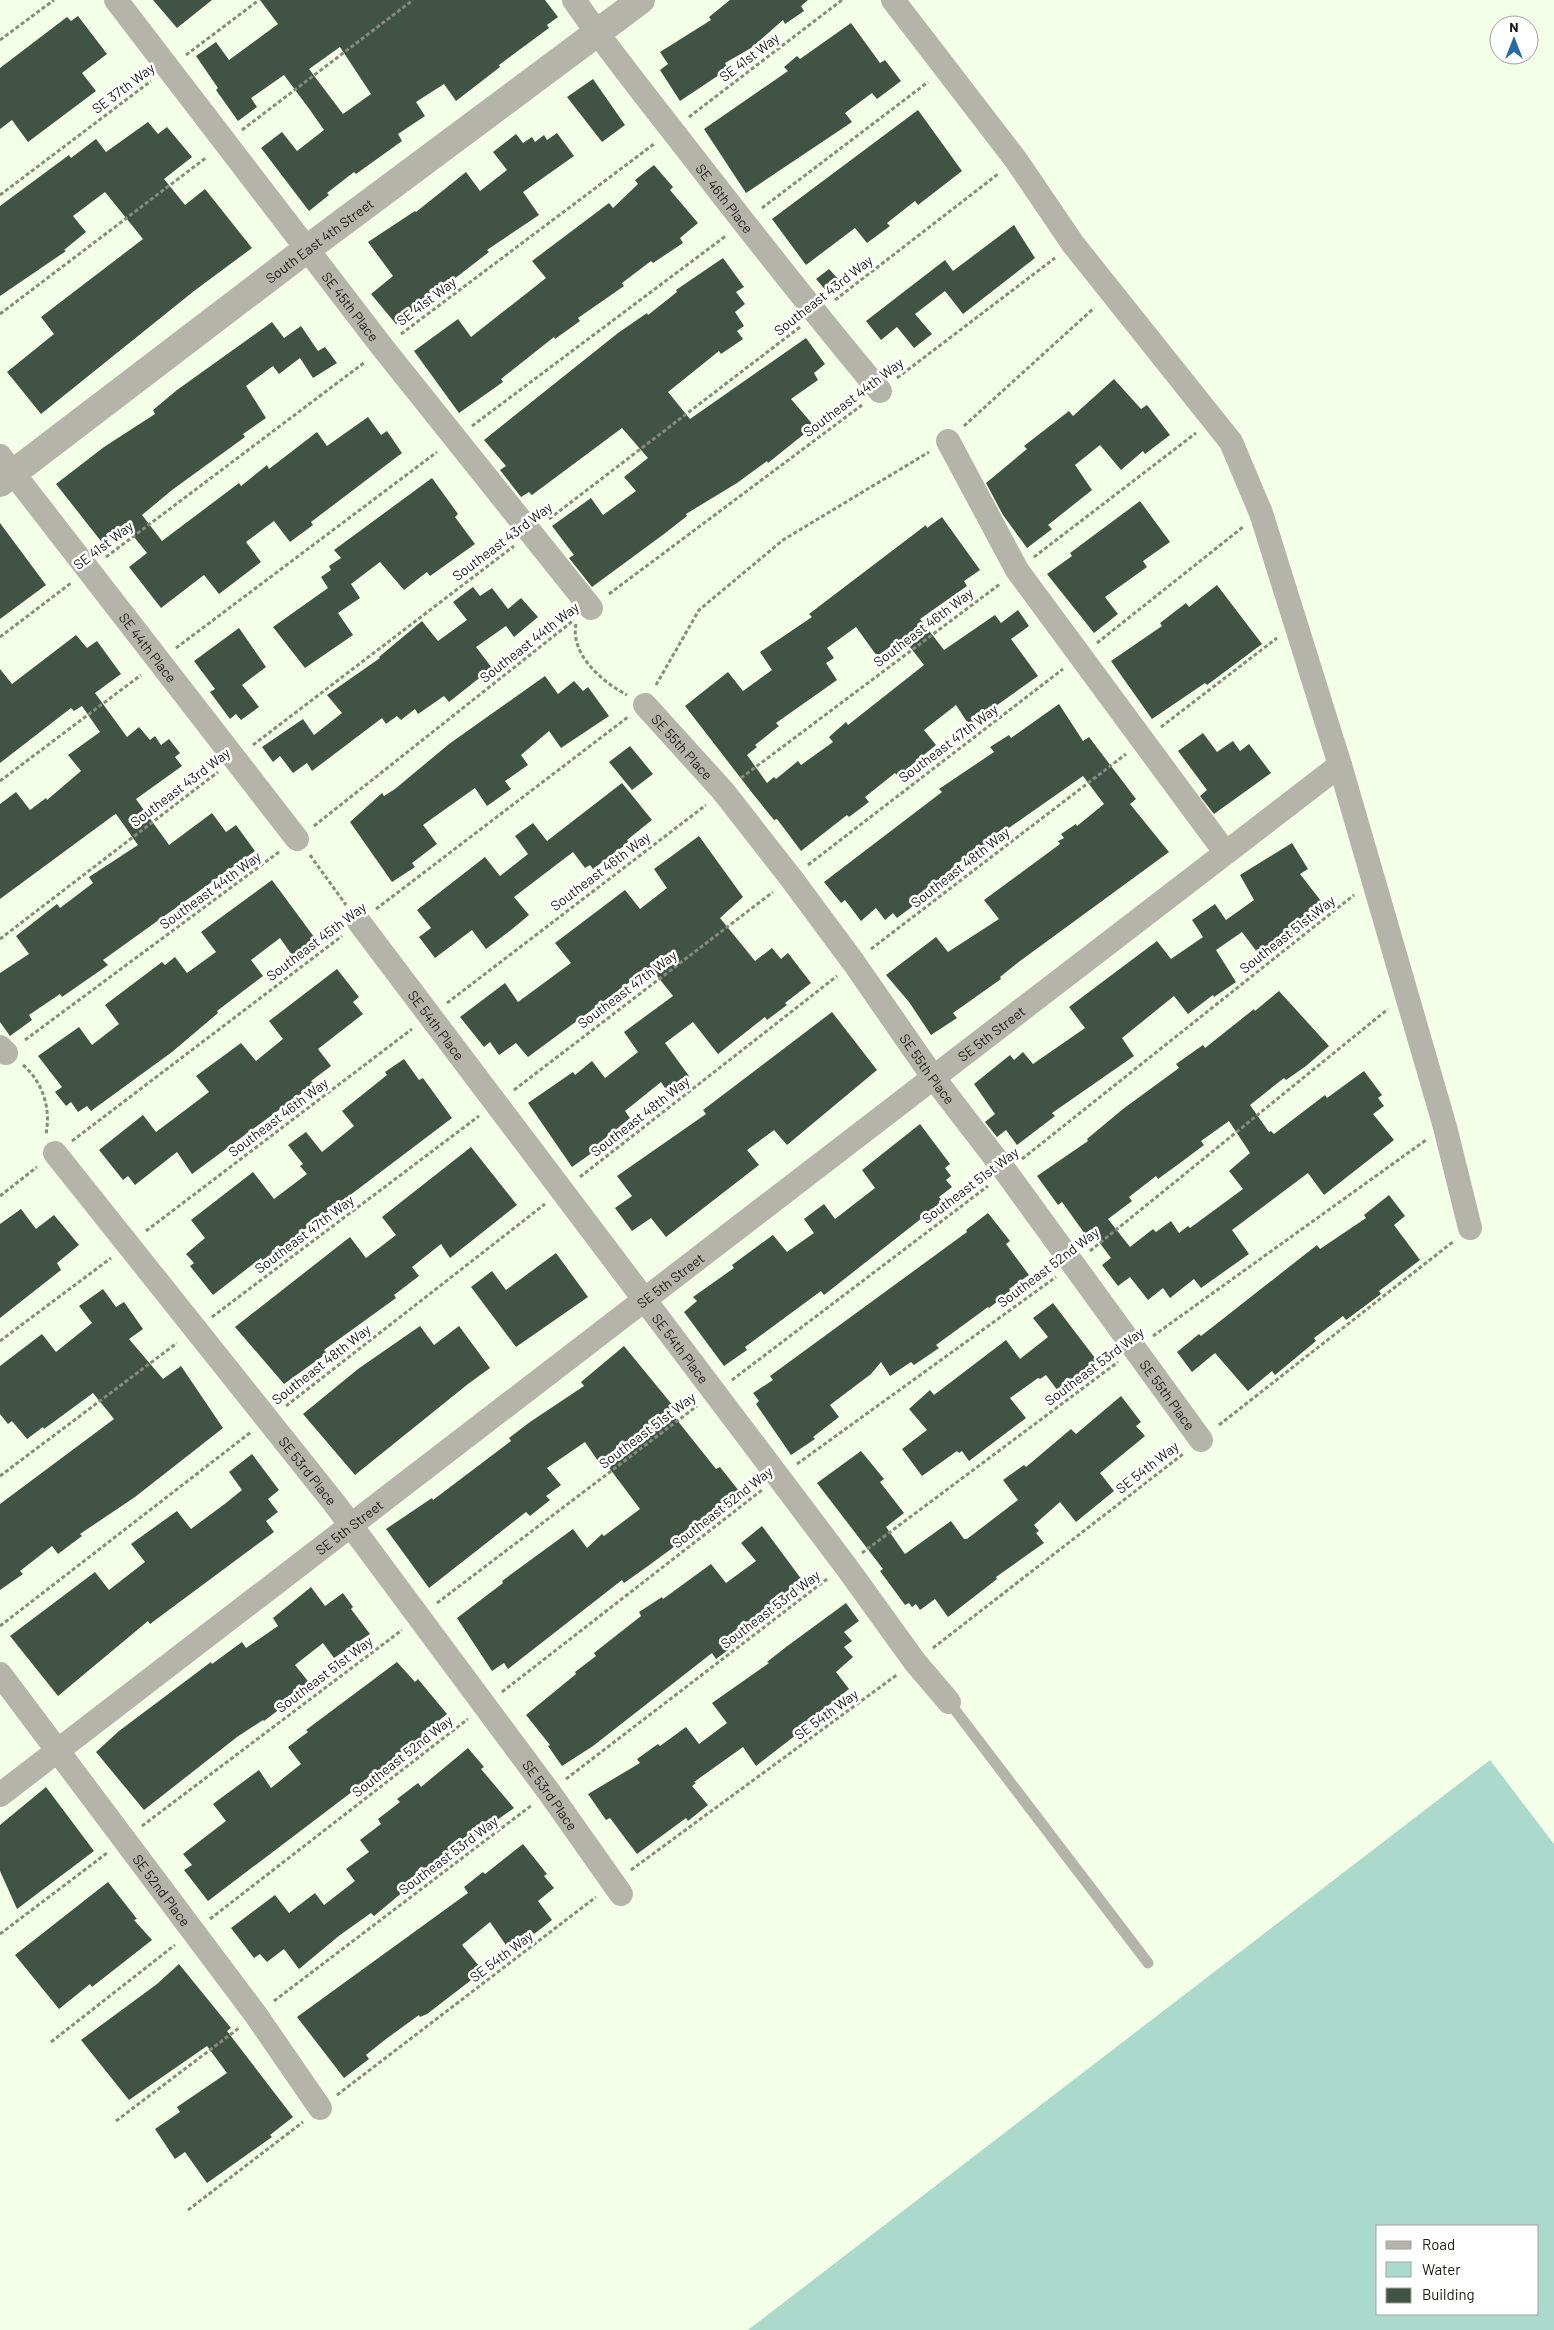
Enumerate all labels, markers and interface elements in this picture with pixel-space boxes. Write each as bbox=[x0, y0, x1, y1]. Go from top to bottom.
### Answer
north arrow bbox=[1489, 15, 1539, 65]
text: N bbox=[1509, 18, 1519, 35]
street label: SE 41st Way bbox=[716, 29, 783, 85]
street label: SE 37th Way bbox=[88, 59, 158, 117]
street label: SE 46th Place bbox=[693, 160, 757, 236]
street label: South East 4th Street bbox=[262, 194, 376, 286]
street label: Southeast 43rd Way bbox=[770, 251, 876, 339]
street label: SE 45th Place bbox=[319, 268, 383, 344]
street label: SE 41st Way bbox=[393, 273, 460, 329]
street label: Southeast 44th Way bbox=[800, 353, 907, 440]
street label: Southeast 43rd Way bbox=[449, 498, 556, 584]
street label: SE 41st Way bbox=[70, 517, 137, 573]
street label: Southeast 46th Way bbox=[870, 584, 977, 670]
street label: Southeast 44th Way bbox=[476, 598, 582, 686]
street label: SE 44th Place bbox=[116, 609, 181, 686]
street label: Southeast 47th Way bbox=[895, 700, 1001, 786]
street label: SE 55th Place bbox=[649, 710, 717, 783]
street label: Southeast 43rd Way bbox=[127, 744, 234, 830]
street label: Southeast 48th Way bbox=[907, 823, 1013, 911]
street label: Southeast 46th Way bbox=[547, 828, 654, 914]
street label: Southeast 44th Way bbox=[156, 847, 264, 932]
street label: Southeast 51st Way bbox=[1236, 891, 1339, 977]
street label: Southeast 45th Way bbox=[263, 898, 370, 984]
street label: Southeast 47th Way bbox=[574, 946, 680, 1032]
street label: SE 54th Place bbox=[405, 987, 469, 1063]
street label: SE 5th Street bbox=[954, 1002, 1028, 1064]
street label: SE 55th Place bbox=[897, 1030, 959, 1107]
street label: Southeast 48th Way bbox=[587, 1072, 693, 1160]
street label: Southeast 46th Way bbox=[225, 1074, 332, 1160]
street label: Southeast 51st Way bbox=[918, 1143, 1022, 1227]
street label: Southeast 47th Way bbox=[251, 1191, 357, 1277]
street label: Southeast 52nd Way bbox=[994, 1223, 1103, 1311]
street label: SE 5th Street bbox=[633, 1249, 707, 1311]
street label: SE 54th Place bbox=[649, 1310, 713, 1386]
street label: Southeast 48th Way bbox=[268, 1320, 374, 1408]
street label: Southeast 53rd Way bbox=[1041, 1323, 1147, 1409]
street label: SE 55th Place bbox=[1137, 1356, 1199, 1433]
street label: Southeast 51st Way bbox=[595, 1388, 699, 1472]
street label: SE 53rd Place bbox=[276, 1433, 341, 1508]
street label: SE 54th Way bbox=[1112, 1437, 1182, 1497]
street label: Southeast 52nd Way bbox=[668, 1462, 776, 1551]
street label: SE 5th Street bbox=[312, 1496, 386, 1558]
street label: Southeast 53rd Way bbox=[717, 1566, 823, 1652]
street label: Southeast 51st Way bbox=[272, 1632, 376, 1716]
street label: SE 54th Way bbox=[791, 1685, 862, 1743]
street label: Southeast 52nd Way bbox=[348, 1711, 456, 1800]
street label: SE 53rd Place bbox=[519, 1756, 582, 1833]
street label: Southeast 53rd Way bbox=[395, 1812, 501, 1898]
street label: SE 52nd Place bbox=[130, 1851, 195, 1929]
street label: SE 54th Way bbox=[466, 1926, 536, 1985]
legend bbox=[1376, 2225, 1539, 2315]
text: Road bbox=[1422, 2235, 1455, 2253]
text: Water bbox=[1422, 2260, 1461, 2278]
text: Building bbox=[1422, 2285, 1475, 2303]

